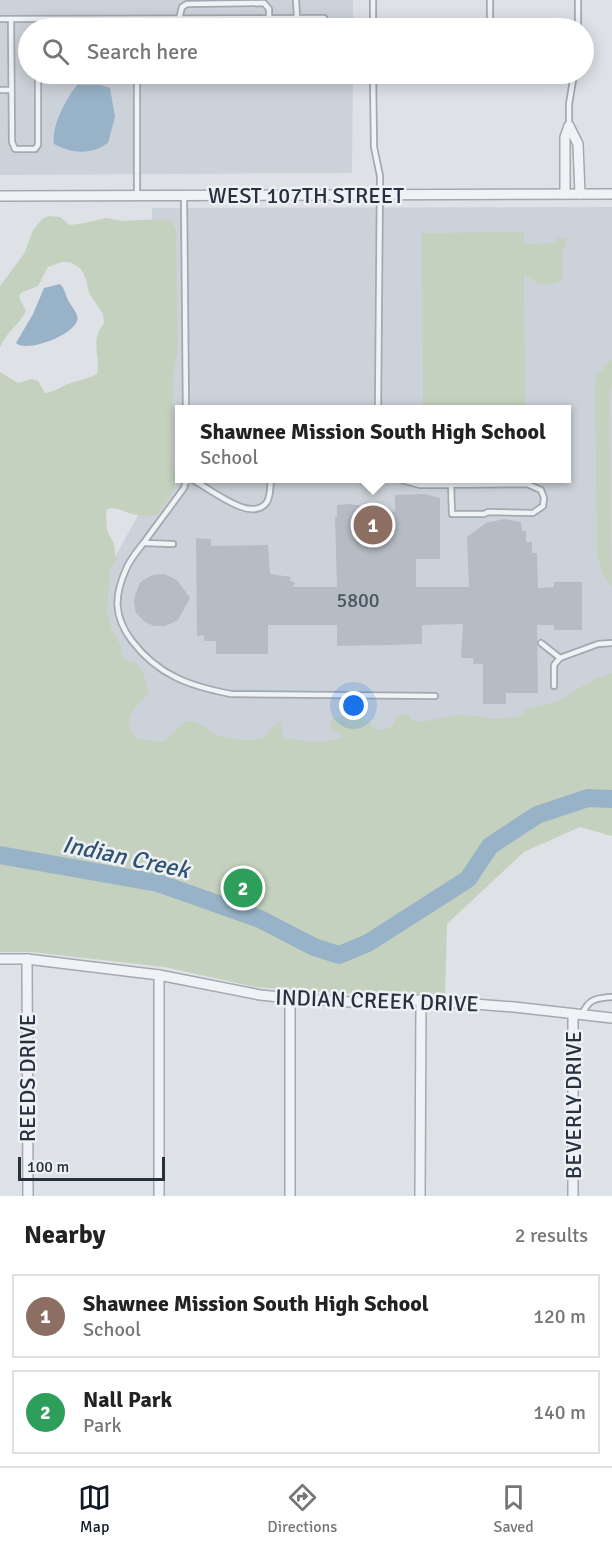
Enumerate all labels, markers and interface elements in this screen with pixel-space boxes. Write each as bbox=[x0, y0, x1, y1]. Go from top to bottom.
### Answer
search box bbox=[18, 18, 594, 84]
icon: search bbox=[39, 35, 72, 68]
text: Search here bbox=[87, 38, 198, 65]
street label: WEST 107TH STREET bbox=[208, 182, 404, 209]
popup bbox=[175, 405, 571, 483]
text: Shawnee Mission South High School bbox=[200, 418, 546, 445]
text: School bbox=[200, 445, 258, 470]
pin: 1 bbox=[354, 502, 392, 548]
house number: 5800 bbox=[336, 588, 380, 613]
your location bbox=[339, 691, 368, 720]
water label: Indian Creek bbox=[60, 829, 194, 885]
pin: 2 bbox=[224, 866, 262, 910]
street label: INDIAN CREEK DRIVE bbox=[275, 983, 479, 1018]
street label: REEDS DRIVE bbox=[14, 1014, 41, 1142]
street label: BEVERLY DRIVE bbox=[560, 1031, 587, 1179]
scale bar bbox=[18, 1154, 165, 1182]
text: 100 m bbox=[27, 1157, 69, 1177]
text: Nearby bbox=[24, 1219, 105, 1251]
text: 2 results bbox=[515, 1223, 588, 1248]
text: Shawnee Mission South High School bbox=[83, 1290, 429, 1317]
text: 1 bbox=[40, 1304, 51, 1329]
text: 120 m bbox=[533, 1304, 586, 1329]
text: School bbox=[83, 1317, 141, 1342]
text: Nall Park bbox=[83, 1386, 172, 1413]
text: 2 bbox=[40, 1400, 51, 1425]
text: 140 m bbox=[533, 1400, 586, 1425]
text: Park bbox=[83, 1413, 121, 1438]
tab: Map bbox=[78, 1481, 111, 1537]
tab: Directions bbox=[267, 1481, 337, 1537]
tab: Saved bbox=[494, 1481, 534, 1537]

